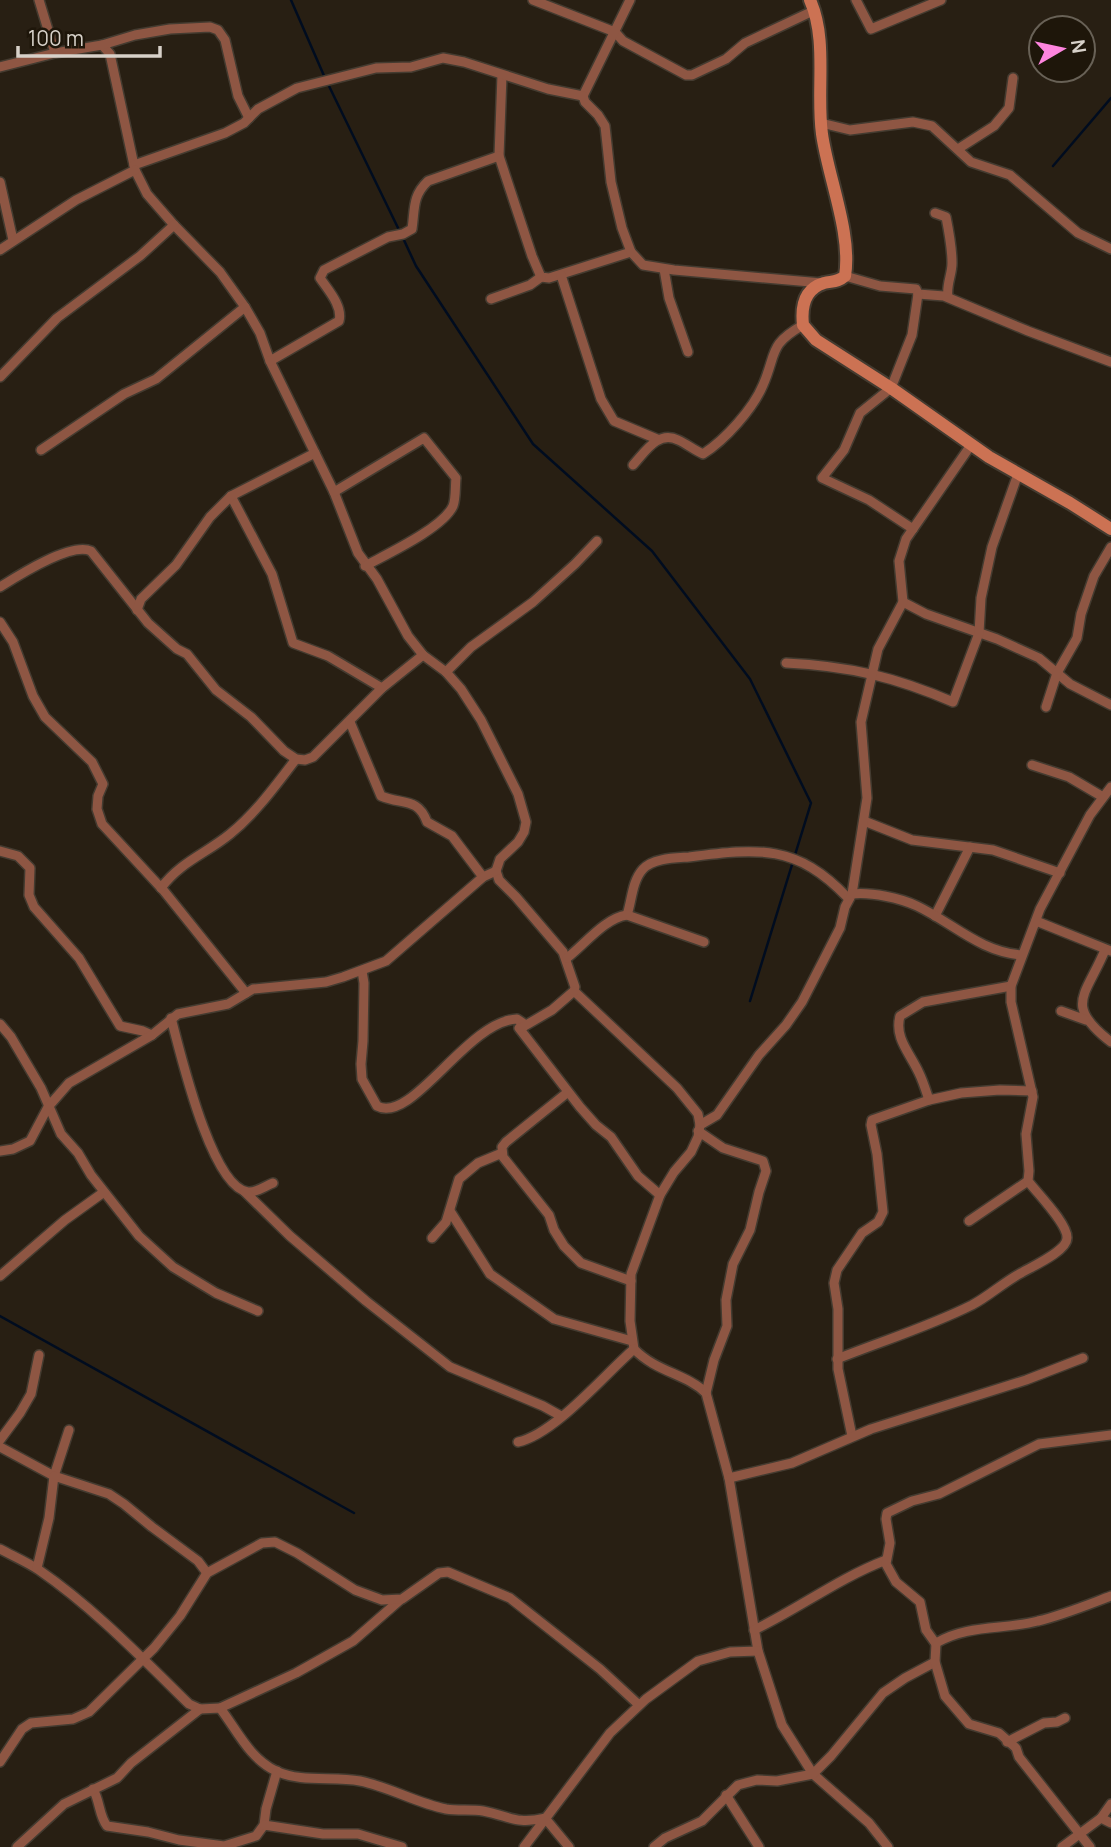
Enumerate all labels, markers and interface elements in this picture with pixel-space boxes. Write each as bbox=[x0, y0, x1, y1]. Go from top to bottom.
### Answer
scale bar bbox=[18, 14, 159, 58]
north arrow bbox=[1027, 14, 1097, 84]
text: 100 m bbox=[28, 24, 84, 52]
text: N bbox=[1065, 38, 1093, 55]

